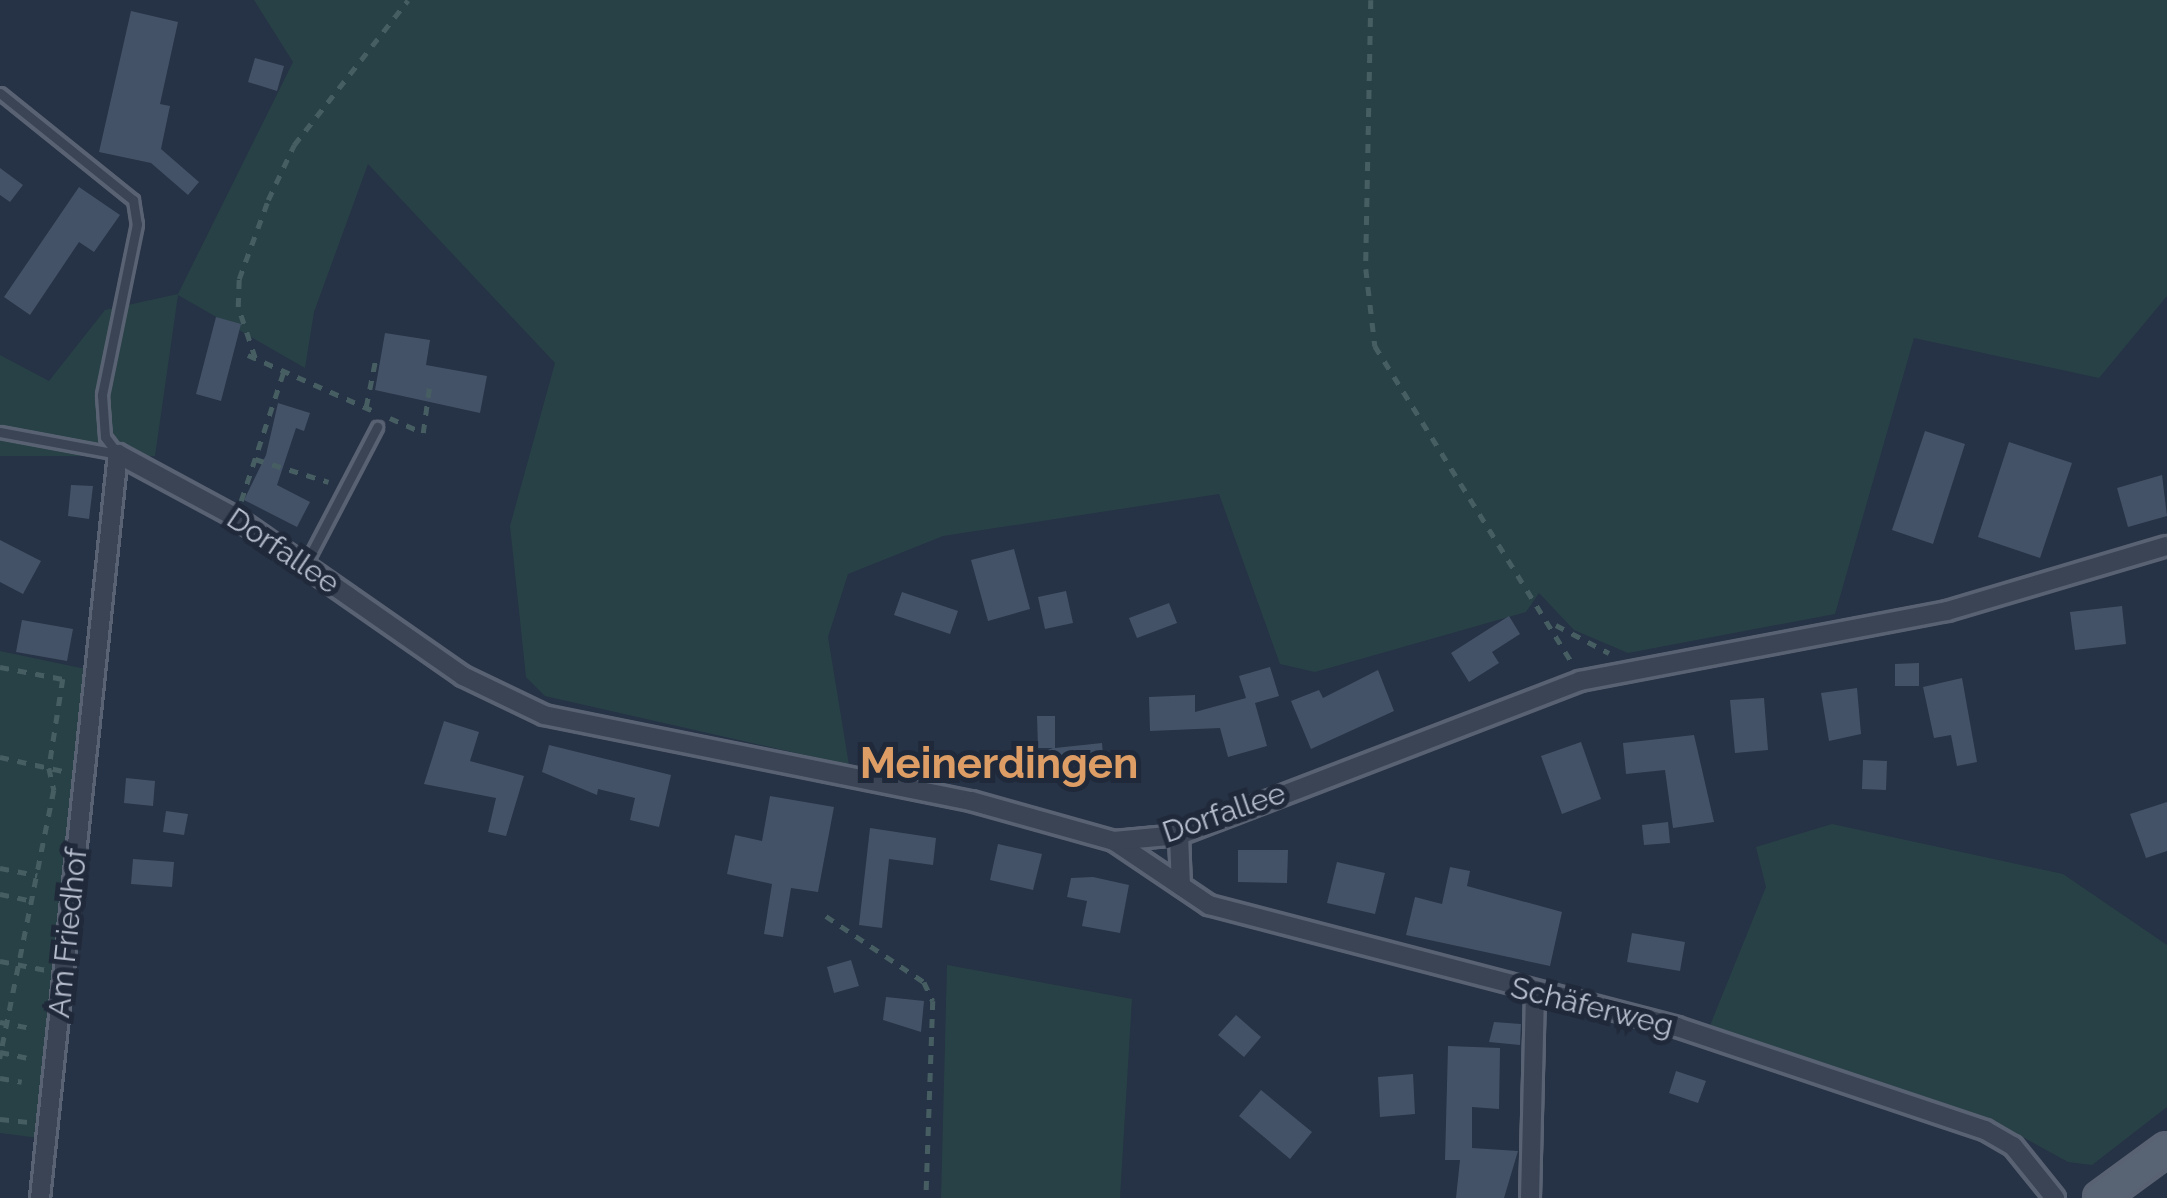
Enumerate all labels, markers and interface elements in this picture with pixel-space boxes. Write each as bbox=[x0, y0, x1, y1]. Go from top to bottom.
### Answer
street label: Dorfallee bbox=[220, 500, 346, 602]
district label: Meinerdingen bbox=[860, 739, 1138, 789]
street label: Dorfallee bbox=[1158, 775, 1290, 851]
street label: Am Friedhof bbox=[41, 846, 95, 1020]
street label: Schäferweg bbox=[1507, 969, 1677, 1045]

